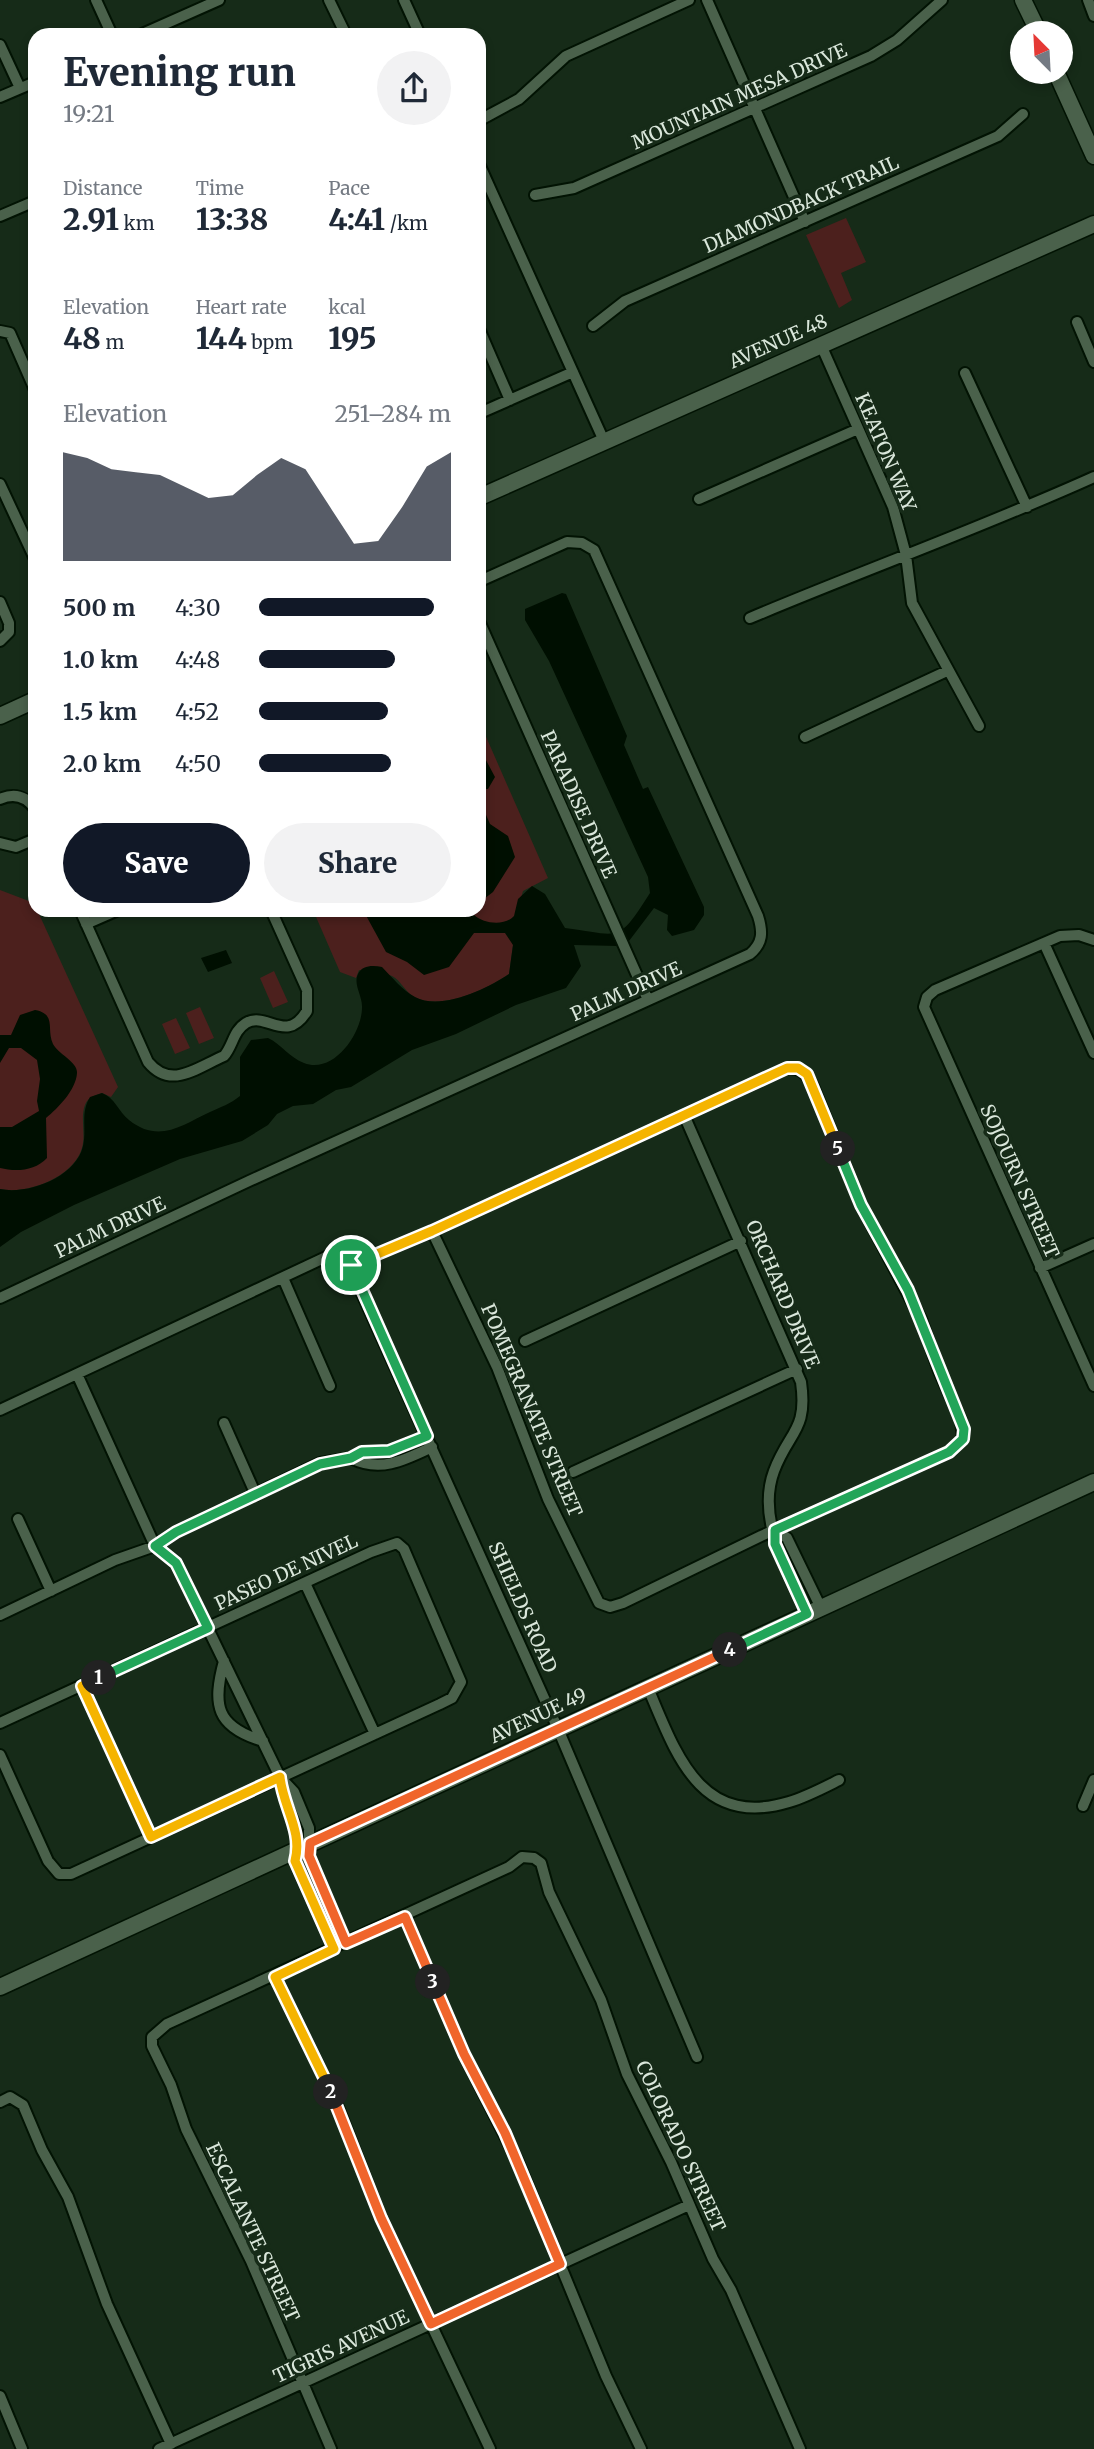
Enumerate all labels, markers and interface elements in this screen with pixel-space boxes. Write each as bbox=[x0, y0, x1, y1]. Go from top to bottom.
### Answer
north arrow bbox=[1010, 21, 1073, 84]
map controls bbox=[1010, 21, 1073, 84]
street label: MOUNTAIN MESA DRIVE bbox=[628, 38, 850, 154]
text: Evening run bbox=[63, 49, 296, 96]
button: share bbox=[377, 51, 451, 125]
text: 19:21 bbox=[63, 99, 114, 128]
street label: DIAMONDBACK TRAIL bbox=[700, 150, 903, 258]
text: Distance bbox=[63, 176, 142, 200]
text: Time bbox=[196, 176, 244, 200]
text: Pace bbox=[328, 176, 370, 200]
text: 2.91 bbox=[63, 200, 119, 238]
text: 13:38 bbox=[196, 200, 268, 238]
text: 4:41 bbox=[328, 200, 385, 238]
text: km bbox=[119, 211, 155, 235]
text: /km bbox=[385, 211, 428, 235]
text: Elevation bbox=[63, 295, 149, 319]
text: Heart rate bbox=[196, 295, 287, 319]
text: kcal bbox=[328, 295, 366, 319]
street label: AVENUE 48 bbox=[724, 309, 831, 374]
text: 48 bbox=[63, 319, 101, 357]
text: 144 bbox=[196, 319, 247, 357]
text: 195 bbox=[328, 319, 377, 357]
text: m bbox=[101, 330, 124, 354]
text: bpm bbox=[247, 330, 293, 354]
street label: KEATON WAY bbox=[850, 389, 922, 516]
text: Elevation bbox=[63, 399, 167, 428]
text: 251–284 m bbox=[334, 399, 451, 428]
text: 500 m bbox=[63, 593, 135, 622]
text: 4:30 bbox=[175, 593, 221, 622]
text: 1.0 km bbox=[63, 645, 138, 674]
text: 4:48 bbox=[175, 645, 220, 674]
text: 1.5 km bbox=[63, 697, 137, 726]
text: 4:52 bbox=[175, 697, 219, 726]
street label: PARADISE DRIVE bbox=[536, 727, 622, 881]
text: 2.0 km bbox=[63, 749, 141, 778]
text: 4:50 bbox=[175, 749, 221, 778]
button: Save bbox=[63, 823, 250, 903]
button: Share bbox=[264, 823, 451, 903]
street label: PALM DRIVE bbox=[567, 956, 685, 1026]
street label: SOJOURN STREET bbox=[975, 1100, 1065, 1262]
pin: 5 bbox=[820, 1132, 856, 1166]
text: 5 bbox=[832, 1136, 843, 1160]
street label: PALM DRIVE bbox=[51, 1191, 169, 1263]
street label: ORCHARD DRIVE bbox=[741, 1216, 825, 1372]
pin bbox=[321, 1235, 381, 1295]
icon: arrive bbox=[332, 1246, 370, 1284]
street label: POMEGRANATE STREET bbox=[476, 1300, 588, 1520]
street label: PASEO DE NIVEL bbox=[211, 1528, 361, 1616]
street label: SHIELDS ROAD bbox=[483, 1538, 563, 1676]
pin: 4 bbox=[712, 1632, 748, 1668]
text: 4 bbox=[723, 1637, 736, 1661]
pin: 1 bbox=[82, 1660, 116, 1696]
text: 1 bbox=[94, 1665, 103, 1689]
street label: AVENUE 49 bbox=[485, 1682, 590, 1748]
pin: 3 bbox=[416, 1965, 450, 2000]
text: 3 bbox=[427, 1969, 438, 1993]
street label: COLORADO STREET bbox=[631, 2057, 731, 2235]
pin: 2 bbox=[314, 2074, 348, 2110]
text: 2 bbox=[325, 2079, 336, 2103]
street label: ESCALANTE STREET bbox=[201, 2139, 305, 2325]
street label: TIGRIS AVENUE bbox=[269, 2304, 413, 2388]

